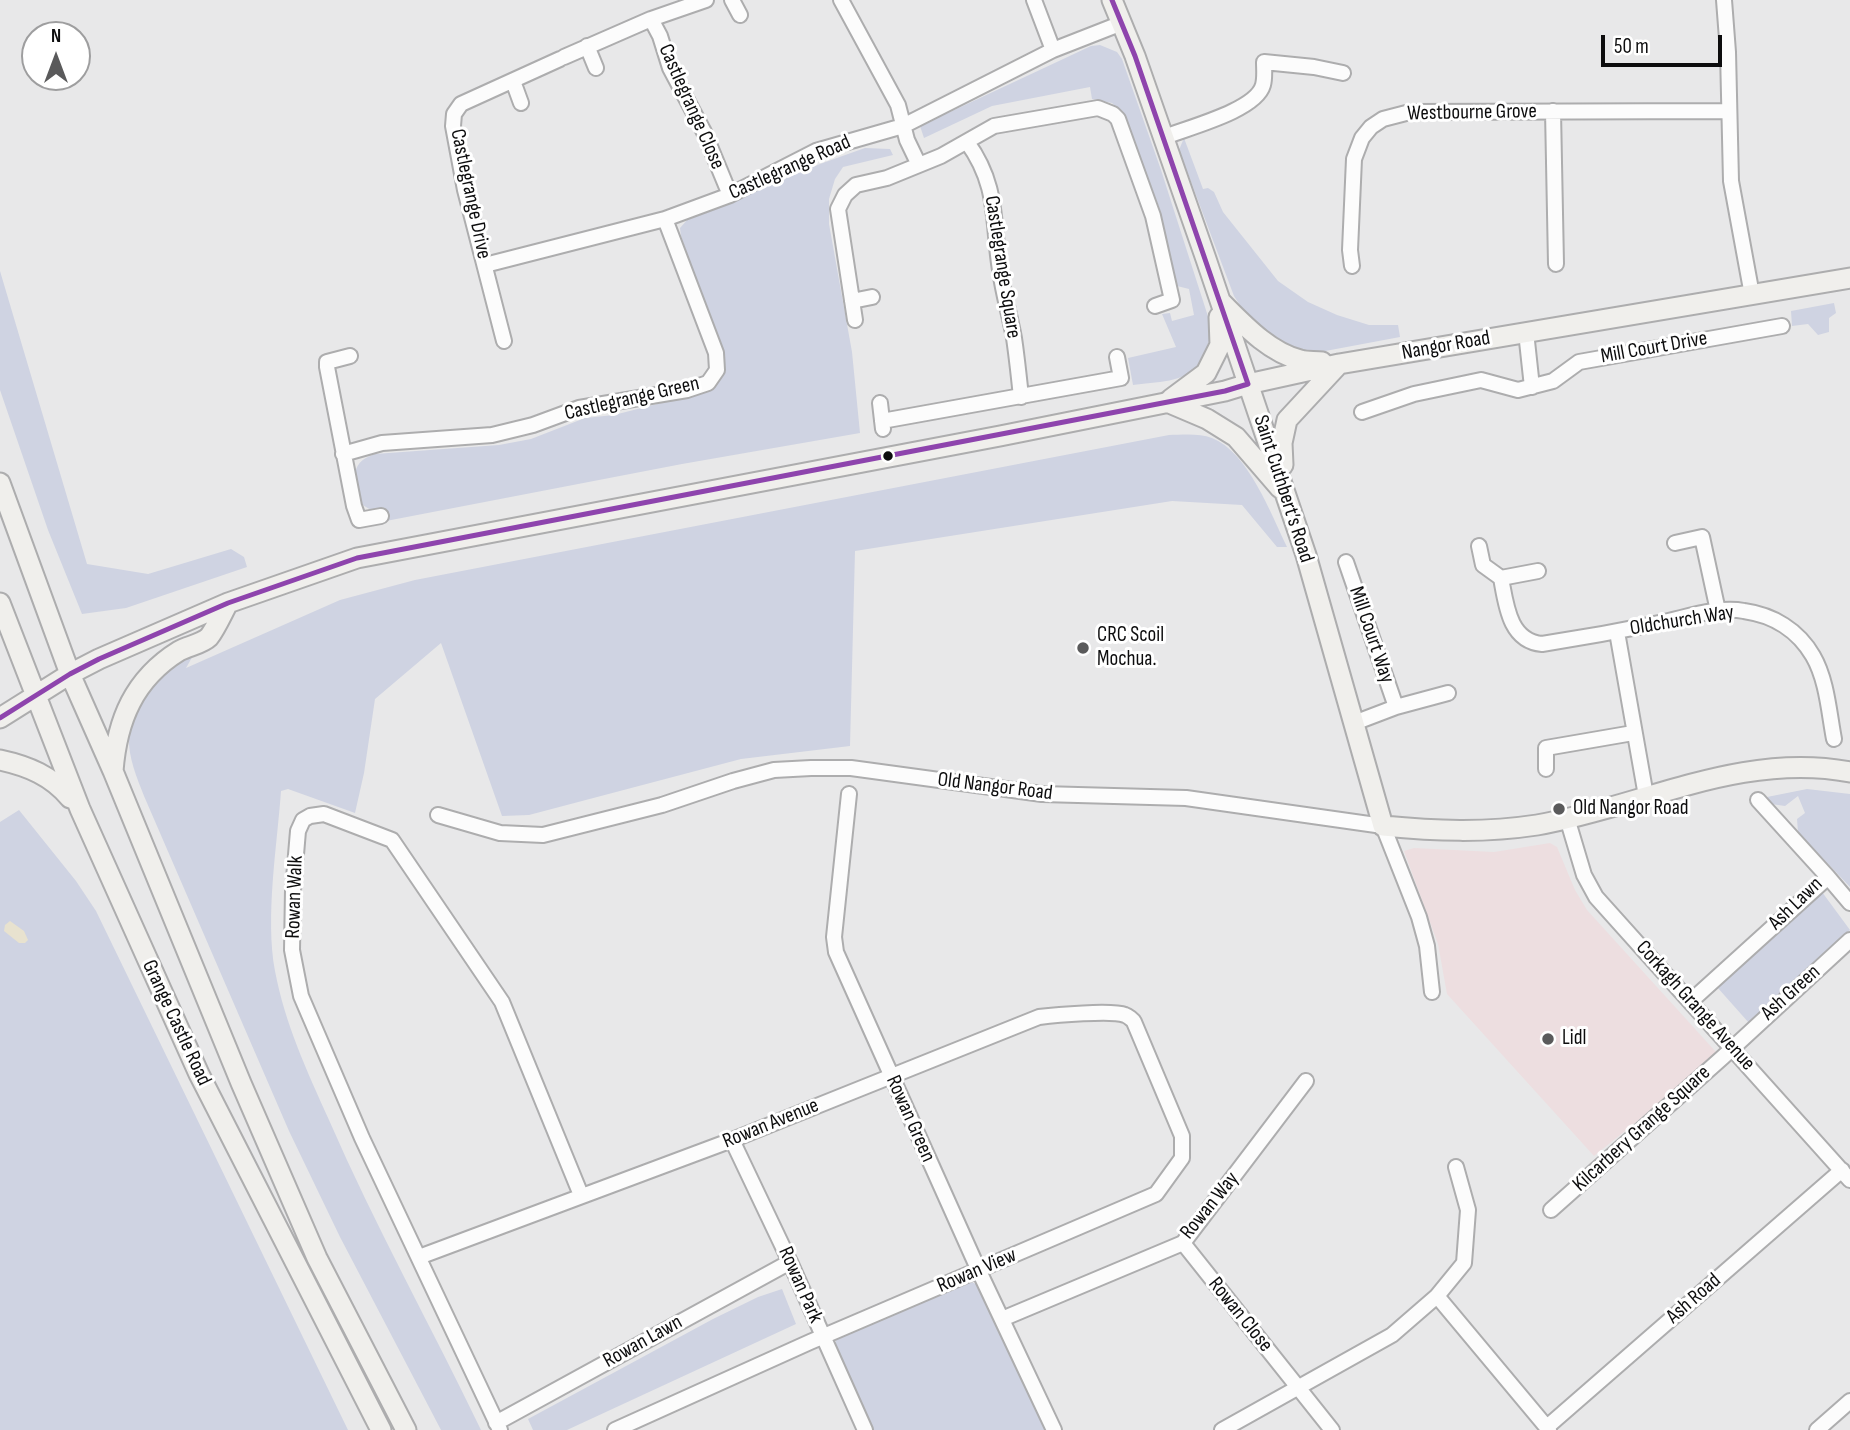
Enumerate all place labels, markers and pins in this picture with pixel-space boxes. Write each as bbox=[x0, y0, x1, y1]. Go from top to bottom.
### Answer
unlabelled marker bbox=[881, 449, 895, 463]
place label: CRC Scoil Mochua. bbox=[1097, 623, 1164, 673]
marker: CRC Scoil Mochua. bbox=[1075, 640, 1091, 656]
place label: Old Nangor Road bbox=[1573, 796, 1688, 822]
marker: Old Nangor Road bbox=[1551, 801, 1567, 817]
place label: Lidl bbox=[1562, 1026, 1586, 1052]
marker: Lidl bbox=[1540, 1031, 1556, 1047]

